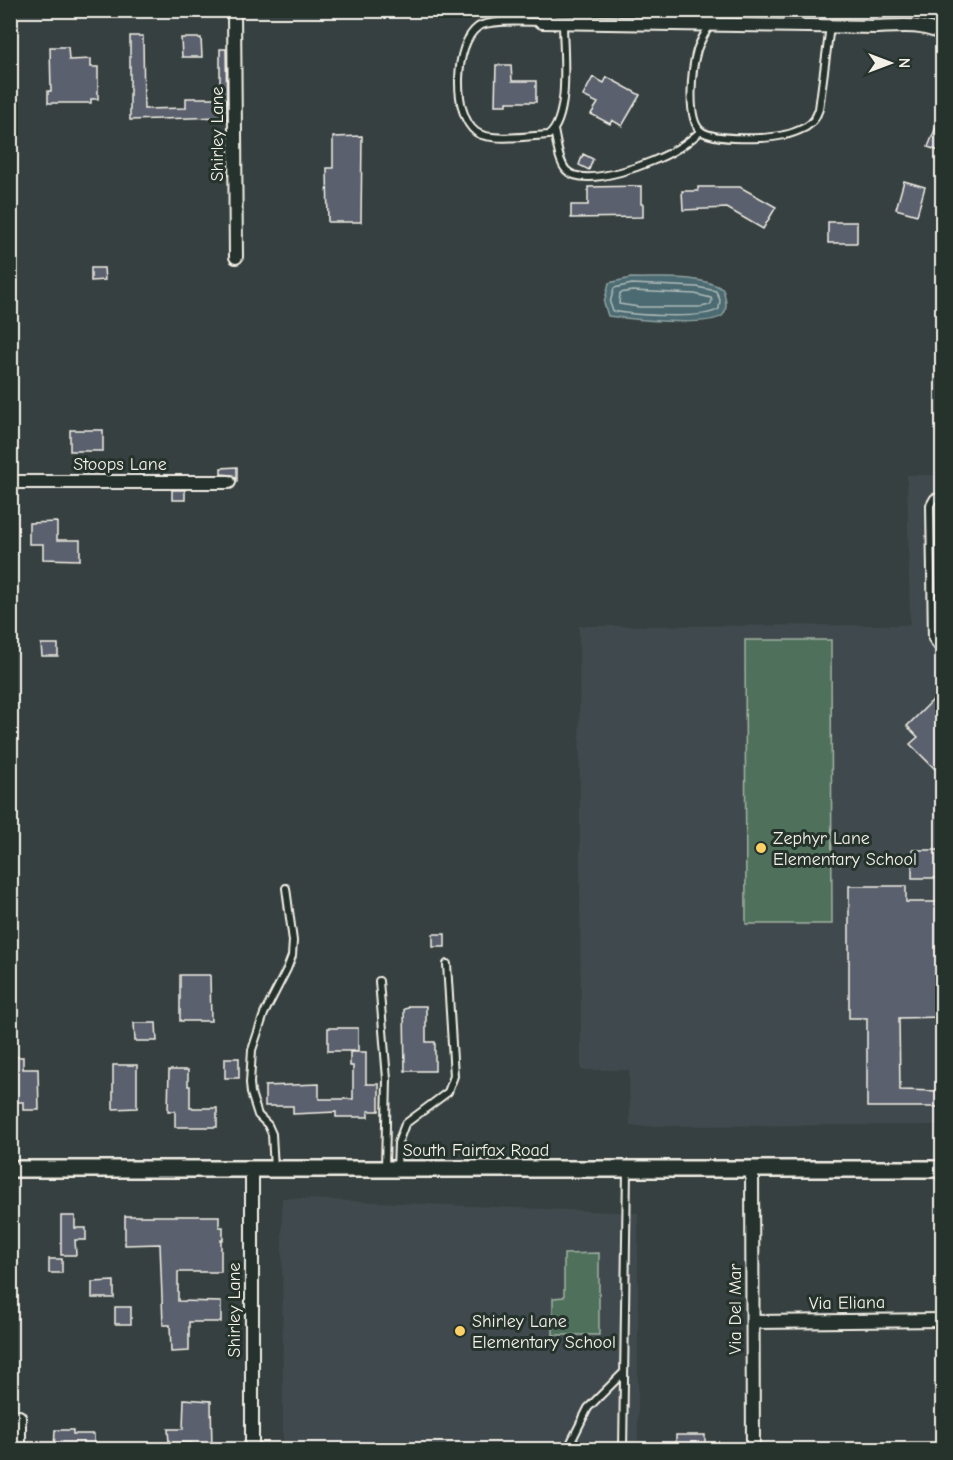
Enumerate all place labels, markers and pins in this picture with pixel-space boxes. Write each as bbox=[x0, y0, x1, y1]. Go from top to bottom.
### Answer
place label: Zephyr Lane Elementary School bbox=[773, 828, 917, 870]
marker: Zephyr Lane Elementary School bbox=[754, 841, 768, 855]
place label: Shirley Lane Elementary School bbox=[472, 1311, 616, 1353]
marker: Shirley Lane Elementary School bbox=[453, 1324, 467, 1338]

